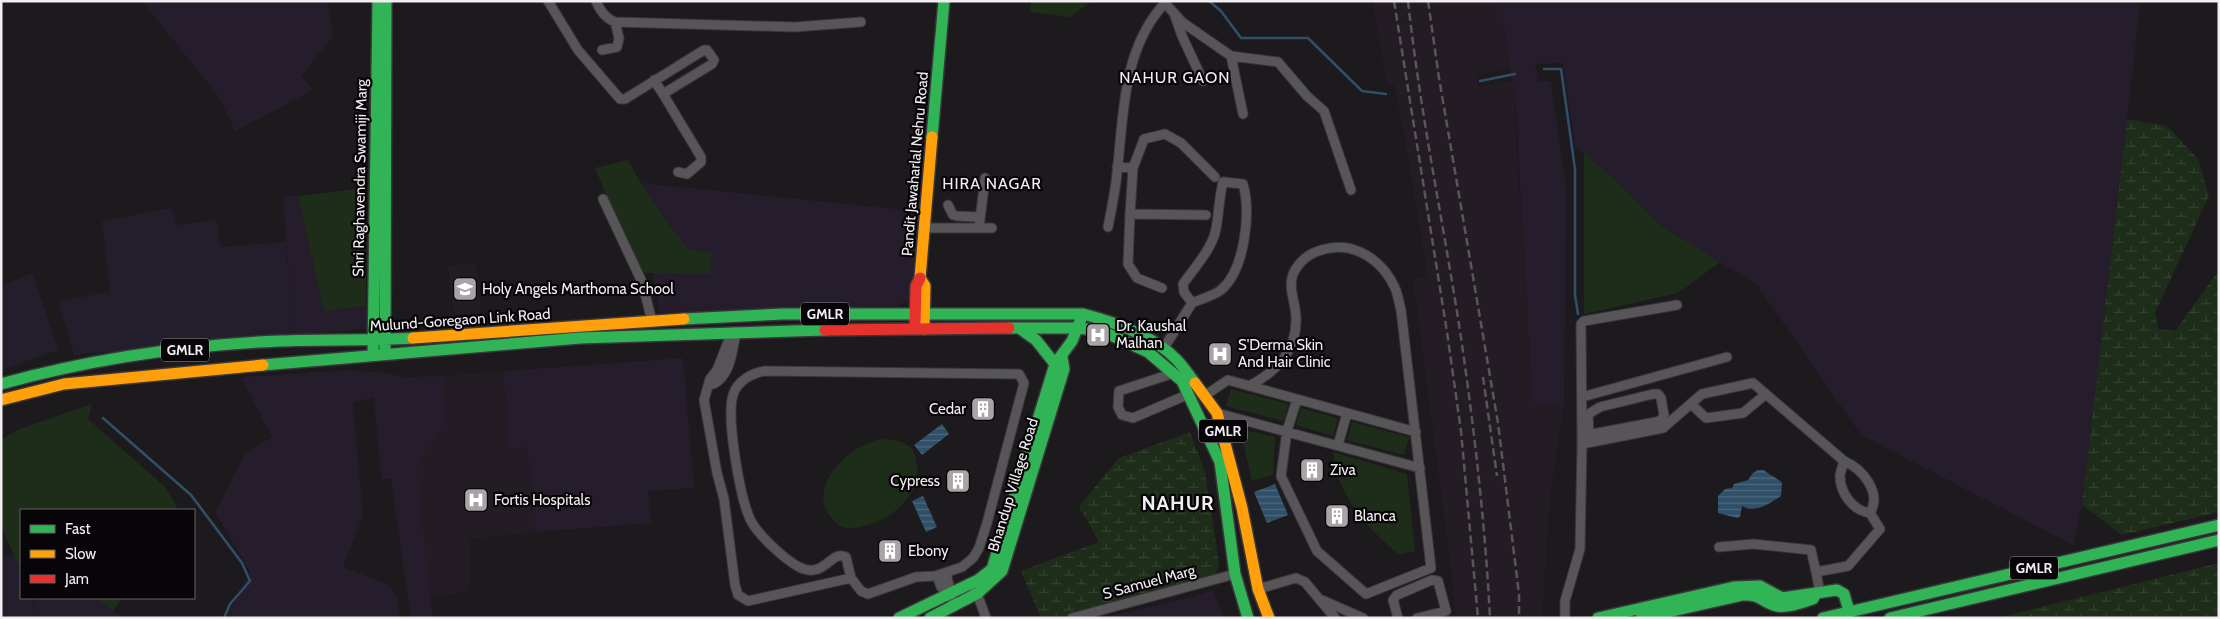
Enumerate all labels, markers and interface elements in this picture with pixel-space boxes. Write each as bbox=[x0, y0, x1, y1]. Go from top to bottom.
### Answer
district label: NAHUR GAON bbox=[1119, 68, 1231, 87]
street label: Pandit Jawaharlal Nehru Road bbox=[898, 71, 932, 257]
street label: Shri Raghavendra Swamiji Marg bbox=[349, 78, 371, 277]
district label: HIRA NAGAR bbox=[942, 174, 1042, 193]
school or university icon: Holy Angels Marthoma School bbox=[452, 276, 478, 302]
place label: Holy Angels Marthoma School bbox=[482, 280, 674, 298]
road number: GMLR bbox=[801, 302, 849, 326]
street label: Mulund-Goregaon Link Road bbox=[369, 305, 551, 335]
place label: Dr. Kaushal Malhan bbox=[1116, 317, 1187, 352]
hospital icon: Dr. Kaushal Malhan bbox=[1085, 322, 1111, 348]
place label: S'Derma Skin And Hair Clinic bbox=[1238, 336, 1331, 371]
road number: GMLR bbox=[161, 338, 209, 362]
hospital icon: S'Derma Skin And Hair Clinic bbox=[1207, 341, 1233, 367]
building icon: Cedar bbox=[970, 396, 996, 422]
place label: Cedar bbox=[929, 400, 966, 418]
street label: Bhandup Village Road bbox=[984, 416, 1042, 554]
road number: GMLR bbox=[1199, 420, 1247, 442]
building icon: Ziva bbox=[1299, 457, 1325, 483]
place label: Ziva bbox=[1330, 461, 1357, 479]
building icon: Cypress bbox=[945, 468, 971, 494]
place label: Cypress bbox=[890, 472, 940, 490]
hospital icon: Fortis Hospitals bbox=[463, 487, 489, 513]
place label: Fortis Hospitals bbox=[494, 491, 590, 509]
district label: NAHUR bbox=[1141, 491, 1215, 515]
building icon: Blanca bbox=[1324, 503, 1350, 529]
place label: Blanca bbox=[1354, 507, 1397, 525]
legend bbox=[20, 509, 195, 599]
text: Fast bbox=[65, 520, 90, 538]
building icon: Ebony bbox=[877, 538, 903, 564]
place label: Ebony bbox=[908, 542, 949, 560]
text: Slow bbox=[65, 545, 96, 563]
road number: GMLR bbox=[2010, 556, 2058, 580]
street label: S Samuel Marg bbox=[1101, 561, 1198, 603]
text: Jam bbox=[64, 570, 89, 588]

